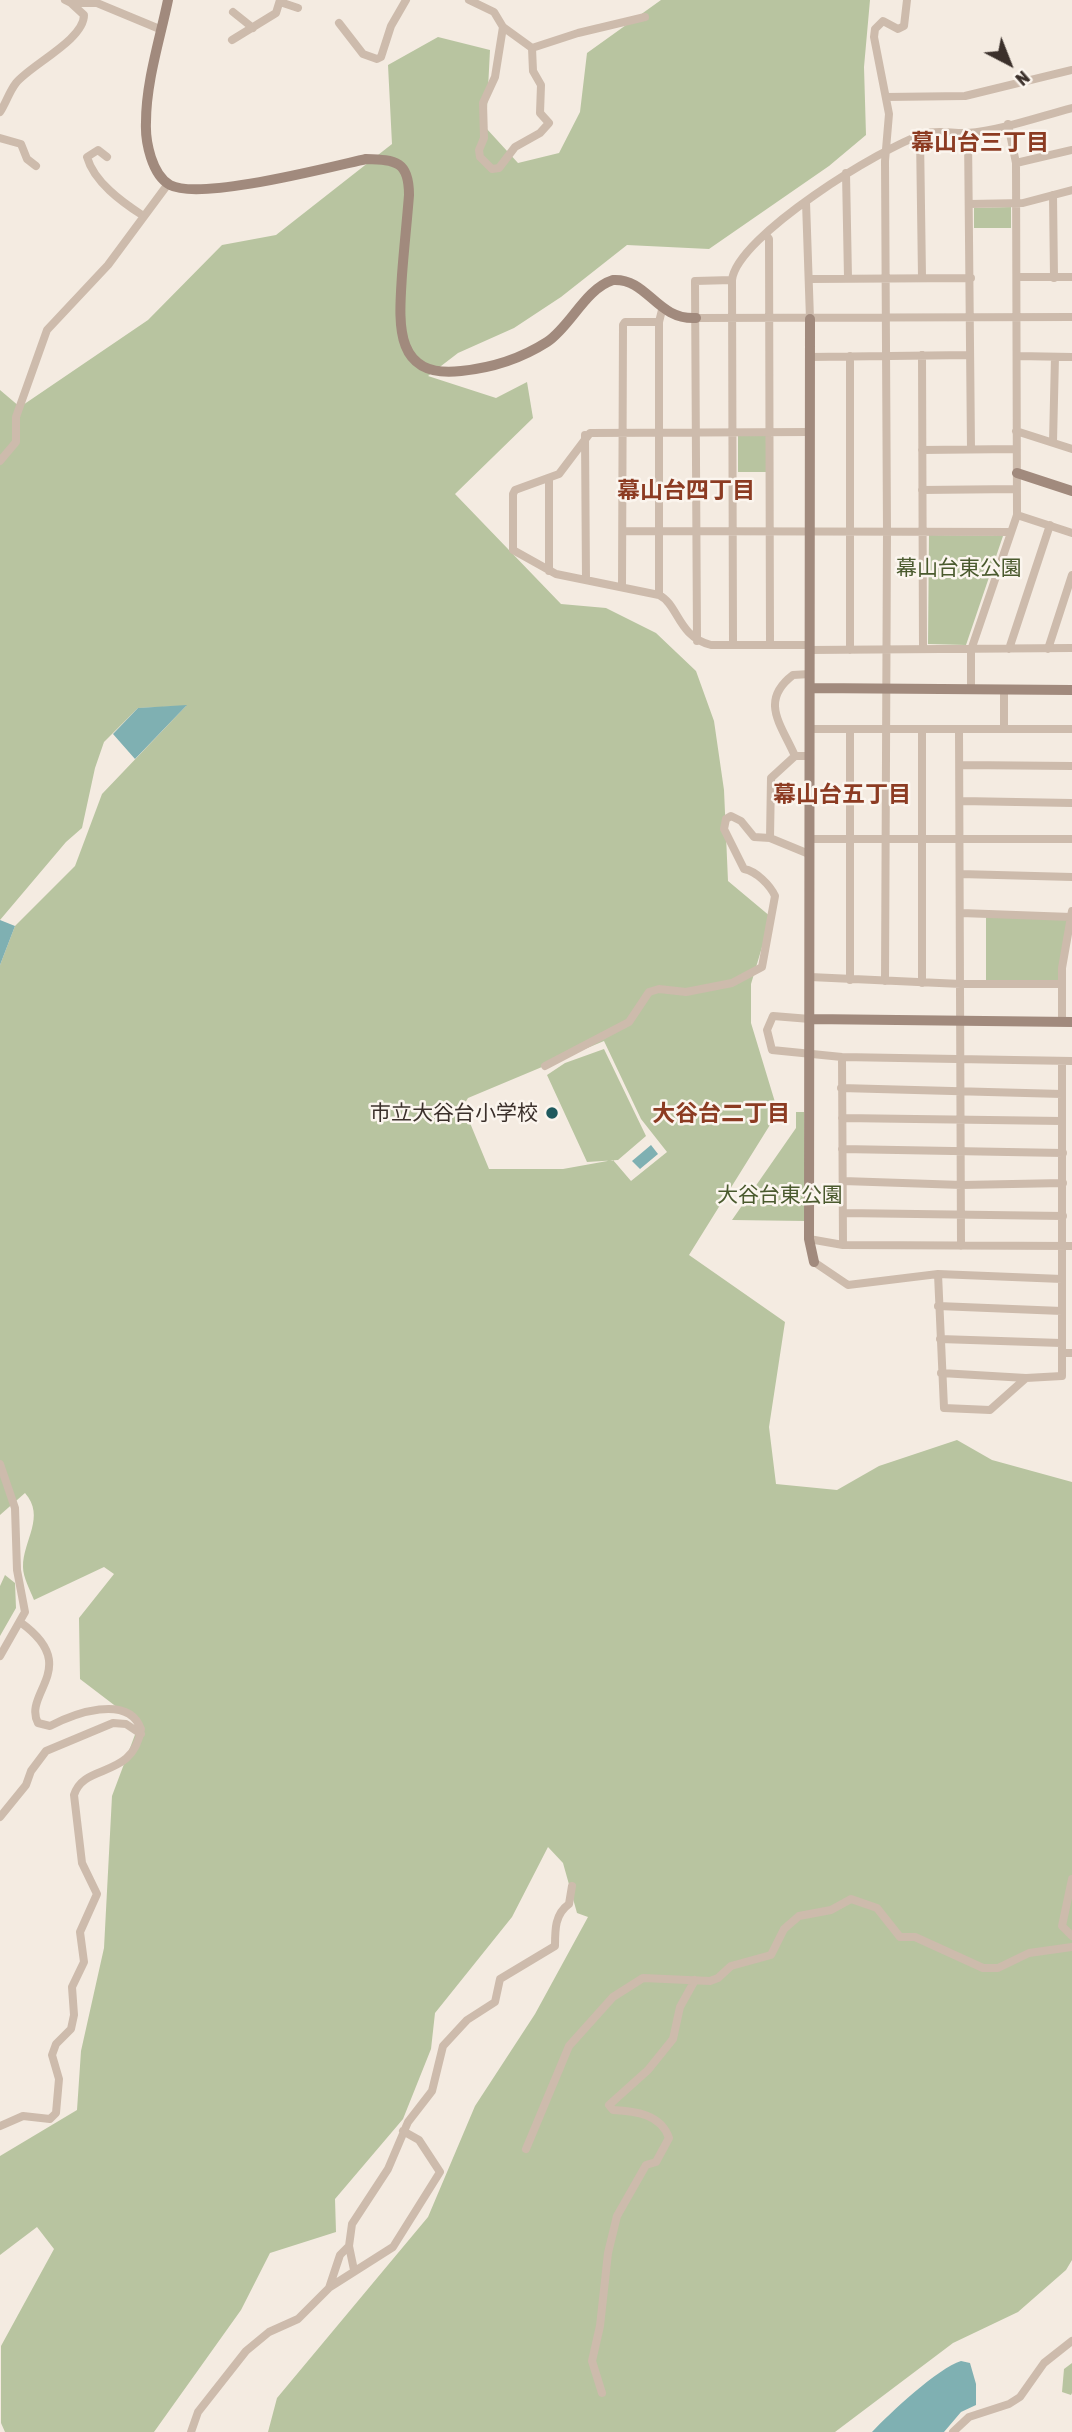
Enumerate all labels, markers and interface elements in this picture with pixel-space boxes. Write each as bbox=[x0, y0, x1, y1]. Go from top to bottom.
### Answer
north arrow bbox=[974, 28, 1044, 98]
text: N bbox=[1012, 67, 1035, 91]
district label: 幕山台三丁目 bbox=[911, 129, 1049, 157]
district label: 幕山台四丁目 bbox=[617, 477, 755, 505]
park label: 幕山台東公園 bbox=[896, 555, 1022, 581]
district label: 幕山台五丁目 bbox=[773, 781, 911, 809]
place label: 市立大谷台小学校 bbox=[370, 1100, 538, 1126]
district label: 大谷台二丁目 bbox=[652, 1100, 790, 1128]
marker: 市立大谷台小学校 bbox=[544, 1105, 560, 1121]
park label: 大谷台東公園 bbox=[717, 1182, 843, 1208]

